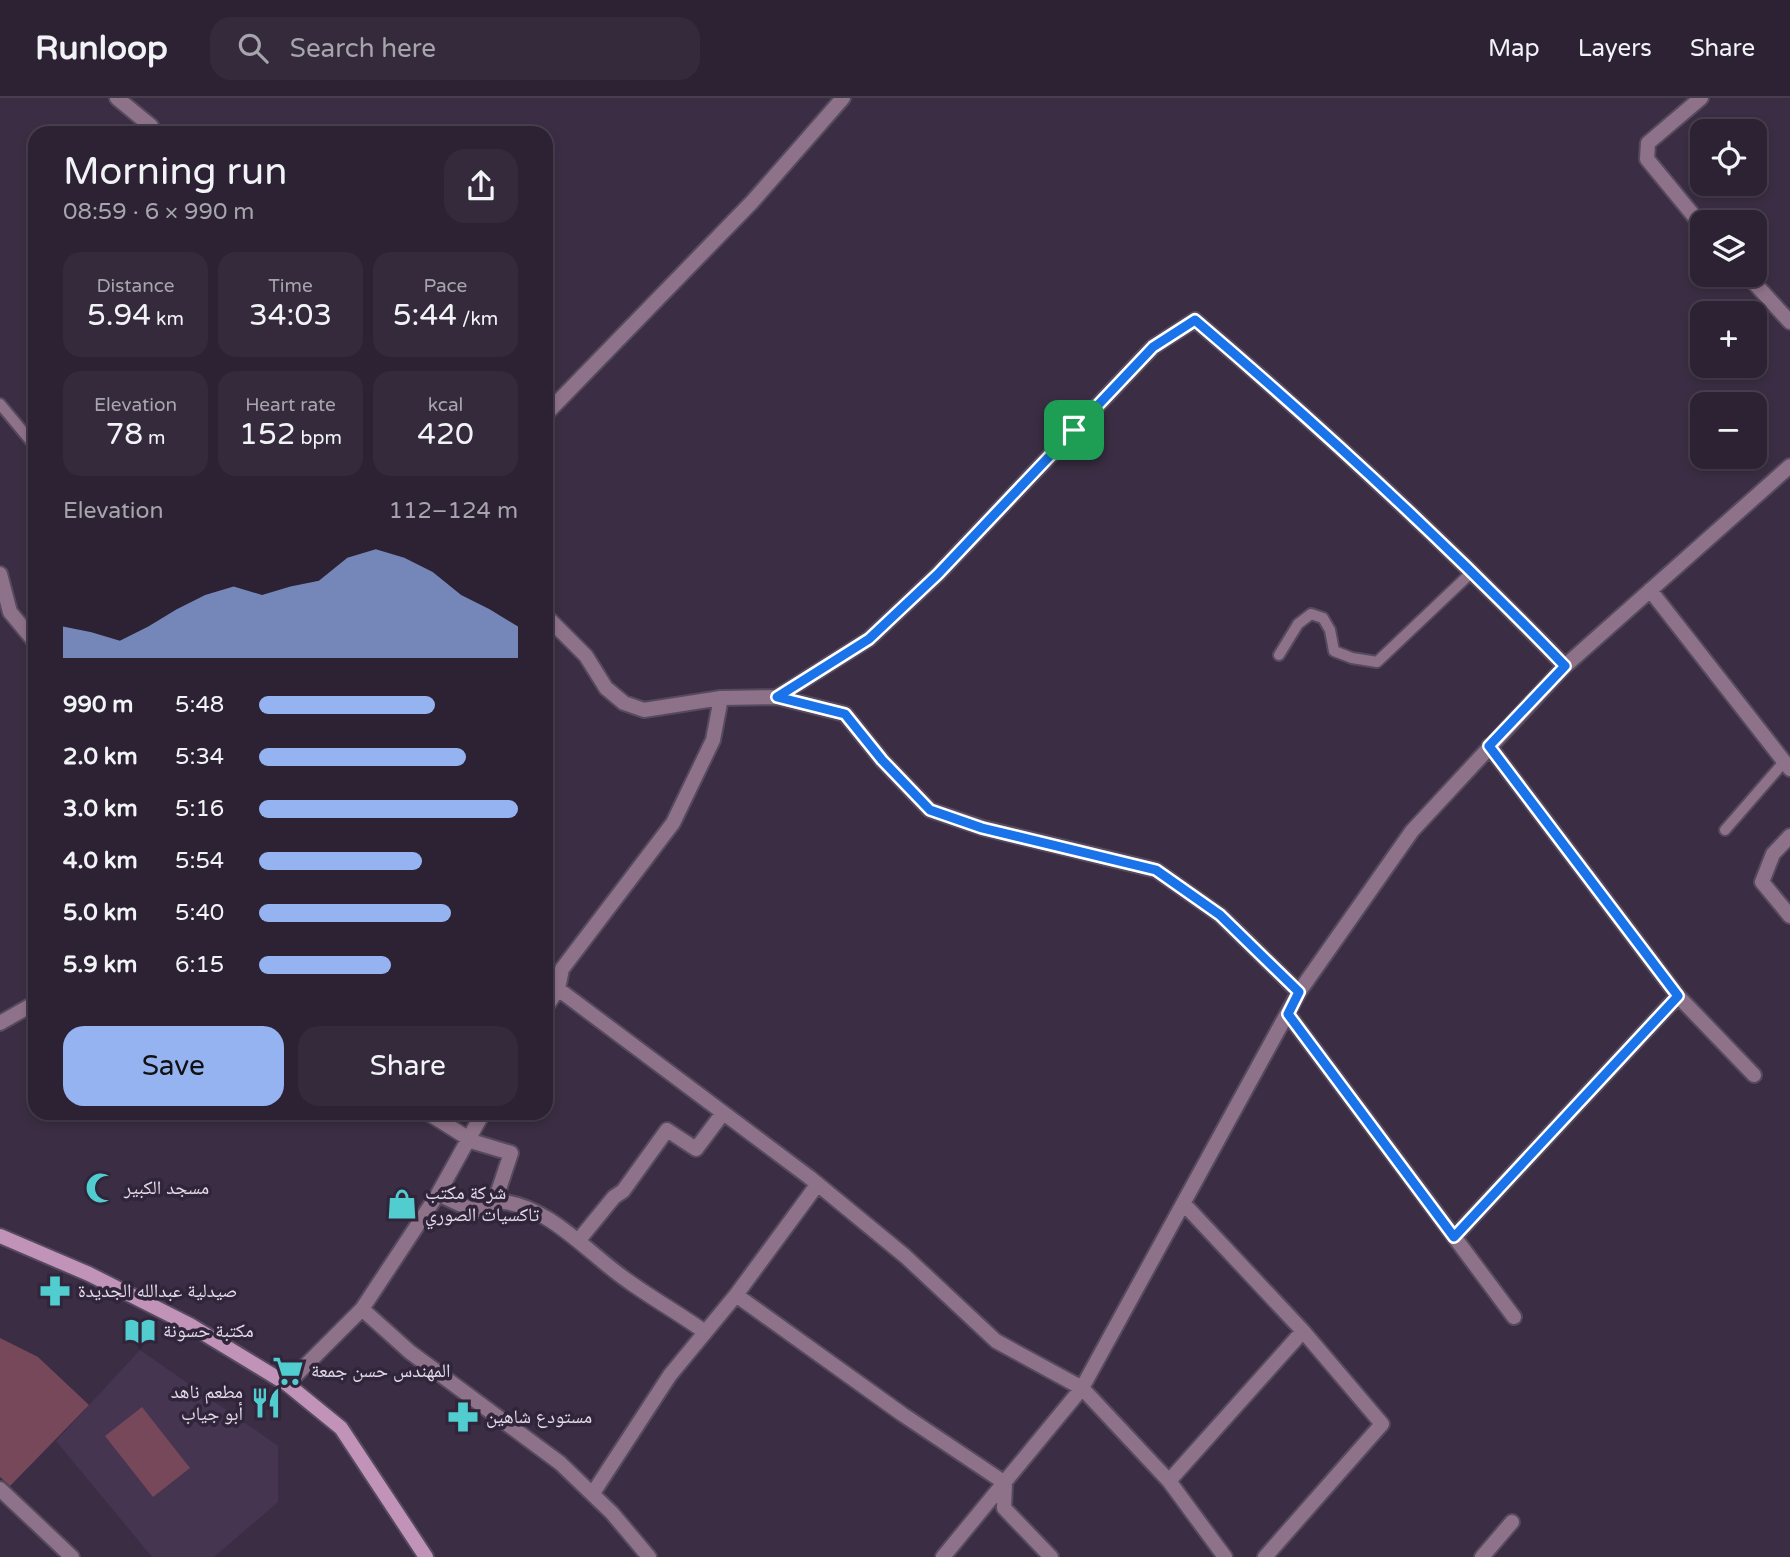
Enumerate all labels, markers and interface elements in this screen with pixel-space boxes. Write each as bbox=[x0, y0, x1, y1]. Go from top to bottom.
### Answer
search box bbox=[210, 17, 700, 80]
text: Runloop bbox=[35, 29, 168, 68]
icon: search bbox=[234, 29, 272, 67]
text: Search here bbox=[290, 33, 436, 64]
text: Map bbox=[1488, 34, 1540, 63]
text: Layers bbox=[1578, 34, 1652, 63]
text: Share bbox=[1690, 34, 1755, 63]
map controls bbox=[1690, 119, 1767, 469]
button: locate bbox=[1690, 119, 1767, 196]
text: Morning run bbox=[63, 149, 287, 195]
button: share bbox=[444, 149, 518, 223]
text: 08:59 · 6 × 990 m bbox=[63, 198, 254, 226]
button: layers bbox=[1690, 210, 1767, 287]
text: Distance bbox=[96, 275, 175, 297]
text: Time bbox=[268, 275, 313, 297]
text: Pace bbox=[424, 275, 467, 297]
text: 5.94 bbox=[87, 297, 151, 334]
text: 34:03 bbox=[249, 297, 332, 334]
text: 5:44 bbox=[393, 297, 457, 334]
button: + bbox=[1690, 301, 1767, 378]
text: km bbox=[151, 308, 184, 330]
text: /km bbox=[457, 308, 498, 330]
button: − bbox=[1690, 392, 1767, 469]
text: Elevation bbox=[94, 394, 177, 416]
text: Heart rate bbox=[245, 394, 336, 416]
text: kcal bbox=[428, 394, 463, 416]
pin bbox=[1044, 400, 1104, 460]
icon: arrive bbox=[1055, 411, 1093, 449]
text: 78 bbox=[105, 416, 143, 453]
text: 152 bbox=[239, 416, 296, 453]
text: 420 bbox=[417, 416, 474, 453]
text: m bbox=[143, 427, 166, 449]
text: bpm bbox=[296, 427, 342, 449]
text: Elevation bbox=[63, 497, 164, 525]
text: 112–124 m bbox=[389, 497, 518, 525]
text: 990 m bbox=[63, 691, 133, 719]
text: 5:48 bbox=[175, 691, 224, 719]
text: 2.0 km bbox=[63, 743, 138, 771]
text: 5:34 bbox=[175, 743, 224, 771]
text: 3.0 km bbox=[63, 795, 138, 823]
text: 5:16 bbox=[175, 795, 224, 823]
text: 4.0 km bbox=[63, 847, 138, 875]
text: 5:54 bbox=[175, 847, 224, 875]
text: 5.0 km bbox=[63, 899, 137, 927]
text: 5:40 bbox=[175, 899, 224, 927]
text: 5.9 km bbox=[63, 951, 137, 979]
text: 6:15 bbox=[175, 951, 224, 979]
button: Save bbox=[63, 1026, 284, 1106]
button: Share bbox=[298, 1026, 518, 1106]
mosque icon: مسجد الكبير bbox=[84, 1171, 118, 1205]
place label: مسجد الكبير bbox=[123, 1177, 209, 1199]
place label: شركة مكتب تاكسيات الصوري bbox=[425, 1182, 540, 1230]
shop icon: شركة مكتب تاكسيات الصوري bbox=[385, 1187, 419, 1221]
pharmacy icon: صيدلية عبدالله الجديدة bbox=[38, 1274, 72, 1308]
place label: صيدلية عبدالله الجديدة bbox=[78, 1280, 238, 1302]
library icon: مكتبة حسونة bbox=[123, 1314, 157, 1348]
place label: مكتبة حسونة bbox=[163, 1320, 254, 1342]
supermarket icon: المهندس حسن جمعة bbox=[271, 1354, 305, 1388]
place label: المهندس حسن جمعة bbox=[311, 1360, 451, 1382]
place label: مطعم ناهد أبو جياب bbox=[171, 1381, 243, 1425]
restaurant icon: مطعم ناهد أبو جياب bbox=[249, 1386, 283, 1420]
pharmacy icon: مستودع شاهين bbox=[446, 1400, 480, 1434]
place label: مستودع شاهين bbox=[486, 1406, 592, 1428]

